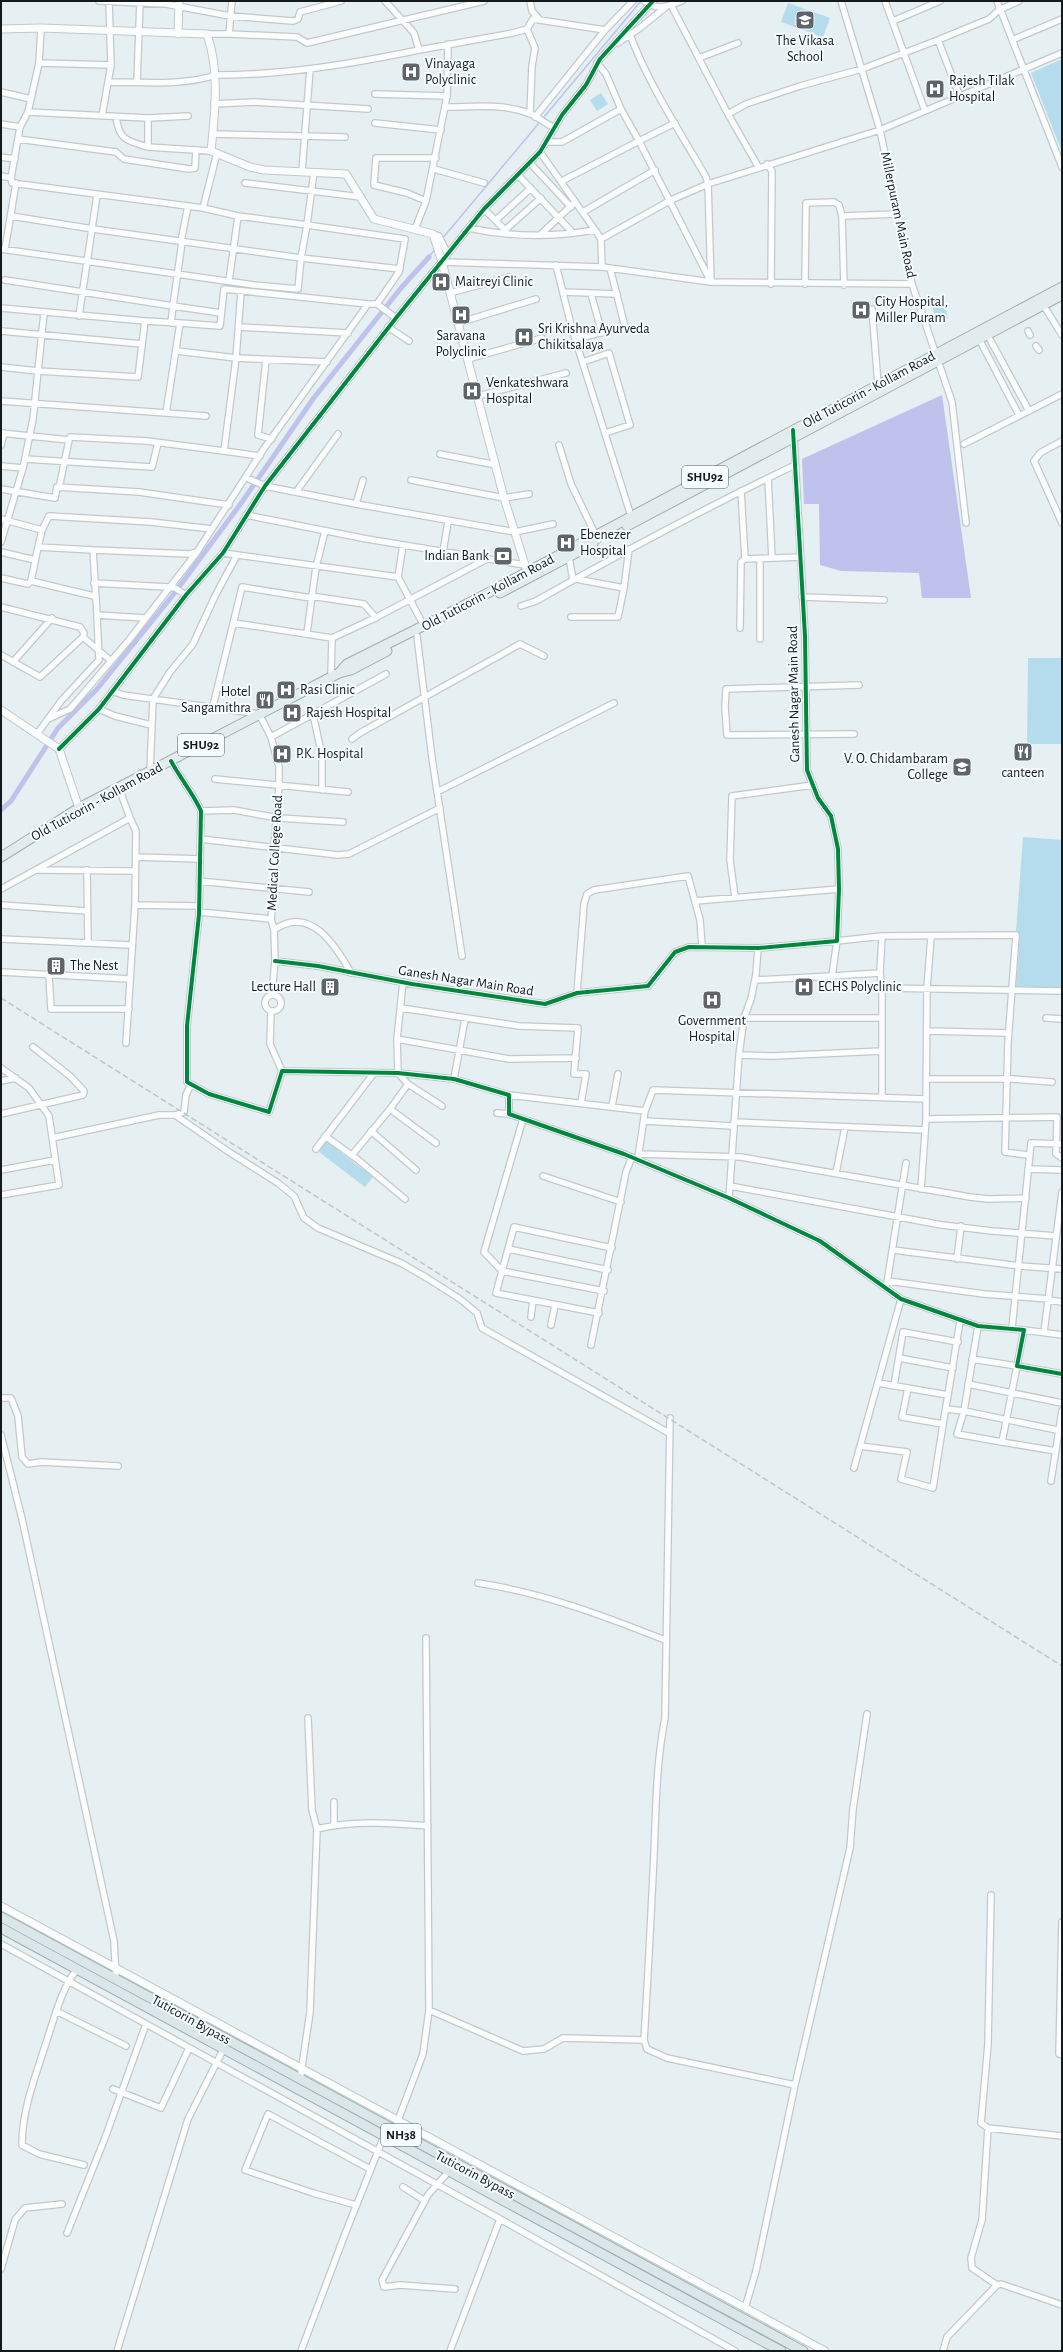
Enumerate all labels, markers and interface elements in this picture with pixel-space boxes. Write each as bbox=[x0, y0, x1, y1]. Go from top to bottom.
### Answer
school or university icon: The Vikasa School bbox=[794, 9, 816, 31]
place label: The Vikasa School bbox=[776, 34, 835, 64]
place label: Vinayaga Polyclinic bbox=[425, 57, 477, 87]
hospital icon: Vinayaga Polyclinic bbox=[400, 61, 422, 83]
place label: Rajesh Tilak Hospital bbox=[949, 74, 1015, 104]
hospital icon: Rajesh Tilak Hospital bbox=[924, 78, 946, 100]
street label: Millerpuram Main Road bbox=[878, 151, 918, 279]
hospital icon: Maitreyi Clinic bbox=[430, 271, 452, 293]
place label: Maitreyi Clinic bbox=[455, 275, 534, 289]
place label: City Hospital, Miller Puram bbox=[875, 295, 948, 325]
hospital icon: City Hospital, Miller Puram bbox=[850, 299, 872, 321]
hospital icon: Saravana Polyclinic bbox=[450, 304, 472, 326]
place label: Sri Krishna Ayurveda Chikitsalaya bbox=[538, 322, 650, 352]
hospital icon: Sri Krishna Ayurveda Chikitsalaya bbox=[513, 326, 535, 348]
place label: Saravana Polyclinic bbox=[435, 329, 487, 359]
street label: Old Tuticorin - Kollam Road bbox=[800, 349, 938, 431]
place label: Venkateshwara Hospital bbox=[486, 376, 569, 406]
hospital icon: Venkateshwara Hospital bbox=[461, 380, 483, 402]
road number: SHU92 bbox=[682, 466, 728, 488]
place label: Ebenezer Hospital bbox=[580, 528, 631, 558]
hospital icon: Ebenezer Hospital bbox=[555, 532, 577, 554]
bank icon: Indian Bank bbox=[492, 545, 514, 567]
place label: Indian Bank bbox=[424, 549, 490, 563]
street label: Old Tuticorin - Kollam Road bbox=[419, 552, 557, 634]
street label: Ganesh Nagar Main Road bbox=[786, 626, 802, 762]
hospital icon: Rasi Clinic bbox=[275, 679, 297, 701]
place label: Rasi Clinic bbox=[300, 683, 356, 697]
place label: Hotel Sangamithra bbox=[181, 685, 252, 715]
restaurant icon: Hotel Sangamithra bbox=[254, 689, 276, 711]
hospital icon: Rajesh Hospital bbox=[281, 702, 303, 724]
place label: Rajesh Hospital bbox=[306, 706, 391, 720]
road number: SHU92 bbox=[178, 734, 224, 756]
restaurant icon: canteen bbox=[1012, 741, 1034, 763]
hospital icon: P.K. Hospital bbox=[271, 743, 293, 765]
place label: P.K. Hospital bbox=[296, 747, 363, 761]
place label: V. O. Chidambaram College bbox=[844, 752, 948, 782]
school or university icon: V. O. Chidambaram College bbox=[951, 756, 973, 778]
street label: Old Tuticorin - Kollam Road bbox=[29, 760, 165, 844]
place label: canteen bbox=[1001, 766, 1045, 780]
street label: Medical College Road bbox=[265, 795, 285, 911]
building icon: The Nest bbox=[45, 955, 67, 977]
place label: The Nest bbox=[70, 959, 119, 973]
street label: Ganesh Nagar Main Road bbox=[397, 963, 535, 999]
building icon: Lecture Hall bbox=[319, 976, 341, 998]
hospital icon: ECHS Polyclinic bbox=[793, 976, 815, 998]
place label: Lecture Hall bbox=[251, 980, 316, 994]
place label: ECHS Polyclinic bbox=[818, 980, 902, 994]
hospital icon: Government Hospital bbox=[701, 989, 723, 1011]
place label: Government Hospital bbox=[678, 1014, 746, 1044]
street label: Tuticorin Bypass bbox=[149, 1993, 233, 2047]
road number: NH38 bbox=[381, 2124, 421, 2146]
street label: Tuticorin Bypass bbox=[433, 2148, 517, 2202]

